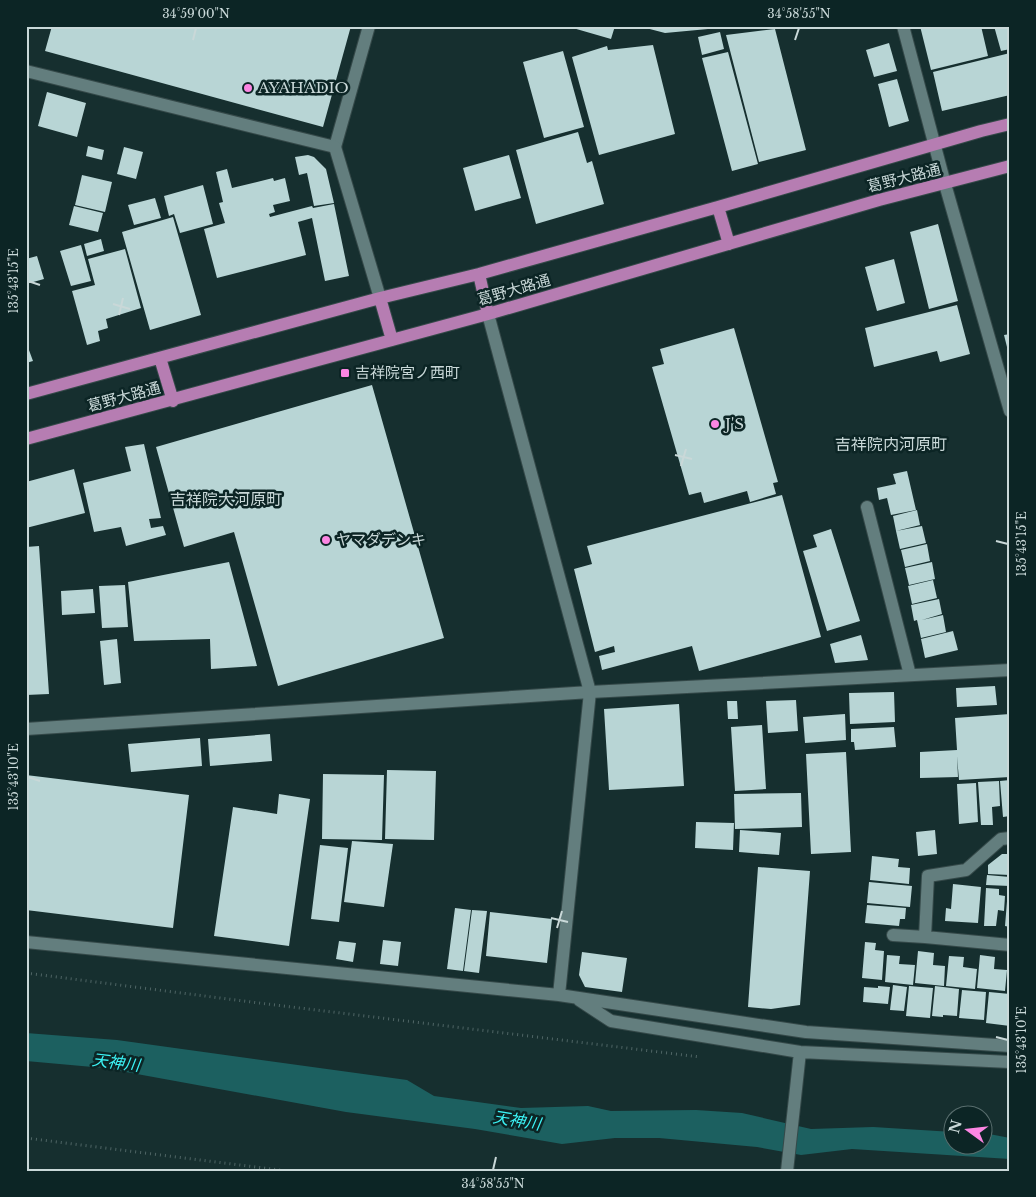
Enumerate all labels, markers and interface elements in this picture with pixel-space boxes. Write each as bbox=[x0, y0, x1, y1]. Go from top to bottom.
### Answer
text: 34°59'00"N bbox=[162, 6, 230, 21]
text: 34°58'55"N bbox=[767, 6, 831, 21]
place label: AYAHADIO bbox=[257, 78, 349, 97]
marker: AYAHADIO bbox=[242, 82, 254, 94]
street label: 葛野大路通 bbox=[865, 159, 943, 196]
text: 135°43'15"E bbox=[6, 248, 21, 314]
street label: 葛野大路通 bbox=[475, 270, 553, 309]
place label: 吉祥院宮ノ西町 bbox=[355, 363, 460, 382]
marker: 吉祥院宮ノ西町 bbox=[339, 367, 351, 379]
street label: 葛野大路通 bbox=[85, 378, 163, 415]
place label: J'S bbox=[723, 414, 744, 433]
marker: J'S bbox=[709, 418, 721, 430]
district label: 吉祥院内河原町 bbox=[835, 434, 947, 454]
district label: 吉祥院大河原町 bbox=[170, 489, 282, 509]
text: 135°43'15"E bbox=[1014, 511, 1029, 577]
place label: ヤマダデンキ bbox=[336, 530, 426, 549]
marker: ヤマダデンキ bbox=[320, 534, 332, 546]
text: 135°43'10"E bbox=[6, 743, 21, 811]
text: 135°43'10"E bbox=[1014, 1006, 1029, 1074]
water label: 天神川 bbox=[91, 1049, 143, 1075]
north arrow bbox=[944, 1104, 994, 1154]
water label: 天神川 bbox=[492, 1106, 544, 1134]
text: N bbox=[945, 1118, 966, 1135]
text: 34°58'55"N bbox=[461, 1176, 525, 1191]

